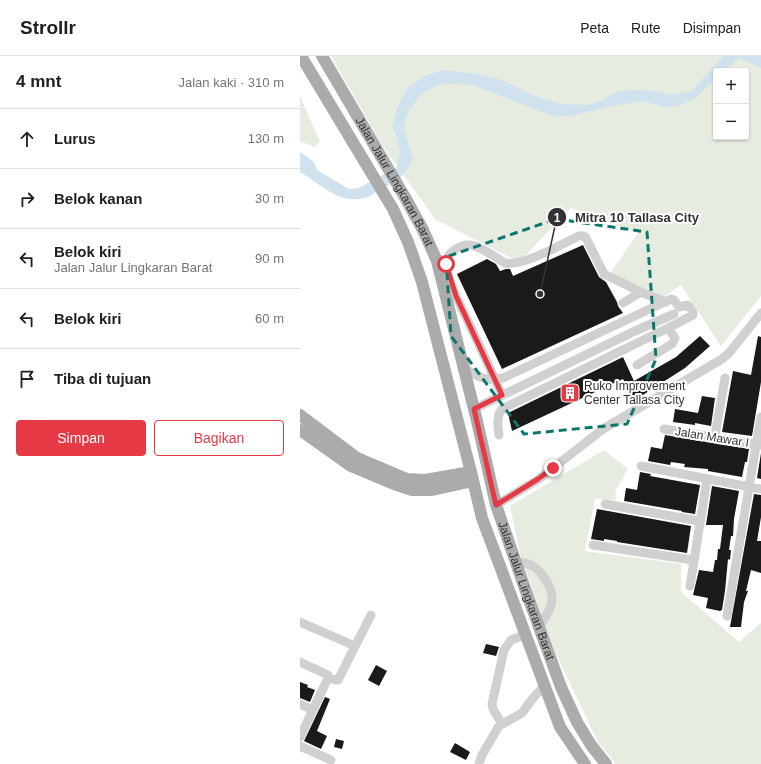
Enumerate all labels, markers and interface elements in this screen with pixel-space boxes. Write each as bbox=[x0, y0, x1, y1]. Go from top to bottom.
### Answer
text: Strollr bbox=[20, 17, 76, 38]
text: Peta bbox=[580, 20, 609, 36]
text: Rute bbox=[631, 20, 661, 36]
text: Disimpan bbox=[683, 20, 741, 36]
map controls bbox=[713, 68, 749, 140]
button: + bbox=[713, 68, 749, 104]
text: 4 mnt bbox=[16, 72, 61, 91]
text: Jalan kaki · 310 m bbox=[179, 75, 284, 90]
button: − bbox=[713, 104, 749, 140]
street label: Jalan Jalur Lingkaran Barat bbox=[352, 114, 437, 249]
icon: ahead bbox=[16, 128, 38, 150]
text: Lurus bbox=[54, 130, 96, 147]
text: 130 m bbox=[248, 131, 284, 146]
icon: right bbox=[16, 188, 38, 210]
text: Belok kanan bbox=[54, 190, 142, 207]
text: 30 m bbox=[255, 191, 284, 206]
callout: Mitra 10 Tallasa City bbox=[547, 205, 707, 230]
text: Mitra 10 Tallasa City bbox=[575, 210, 700, 225]
text: 1 bbox=[554, 211, 561, 225]
text: Belok kiri bbox=[54, 243, 122, 260]
icon: left bbox=[16, 248, 38, 270]
text: 90 m bbox=[255, 251, 284, 266]
route start bbox=[437, 255, 455, 273]
text: Jalan Jalur Lingkaran Barat bbox=[54, 260, 212, 275]
icon: left bbox=[16, 308, 38, 330]
text: Belok kiri bbox=[54, 310, 122, 327]
text: 60 m bbox=[255, 311, 284, 326]
icon: arrive bbox=[16, 368, 38, 390]
text: Tiba di tujuan bbox=[54, 370, 151, 387]
place label: Ruko Improvement Center Tallasa City bbox=[584, 379, 686, 407]
building icon: Ruko Improvement Center Tallasa City bbox=[559, 382, 581, 404]
button: Simpan bbox=[16, 420, 146, 456]
button: Bagikan bbox=[154, 420, 284, 456]
street label: Jalan Mawar I bbox=[674, 424, 750, 450]
route end bbox=[544, 459, 562, 477]
street label: Jalan Jalur Lingkaran Barat bbox=[495, 519, 558, 662]

